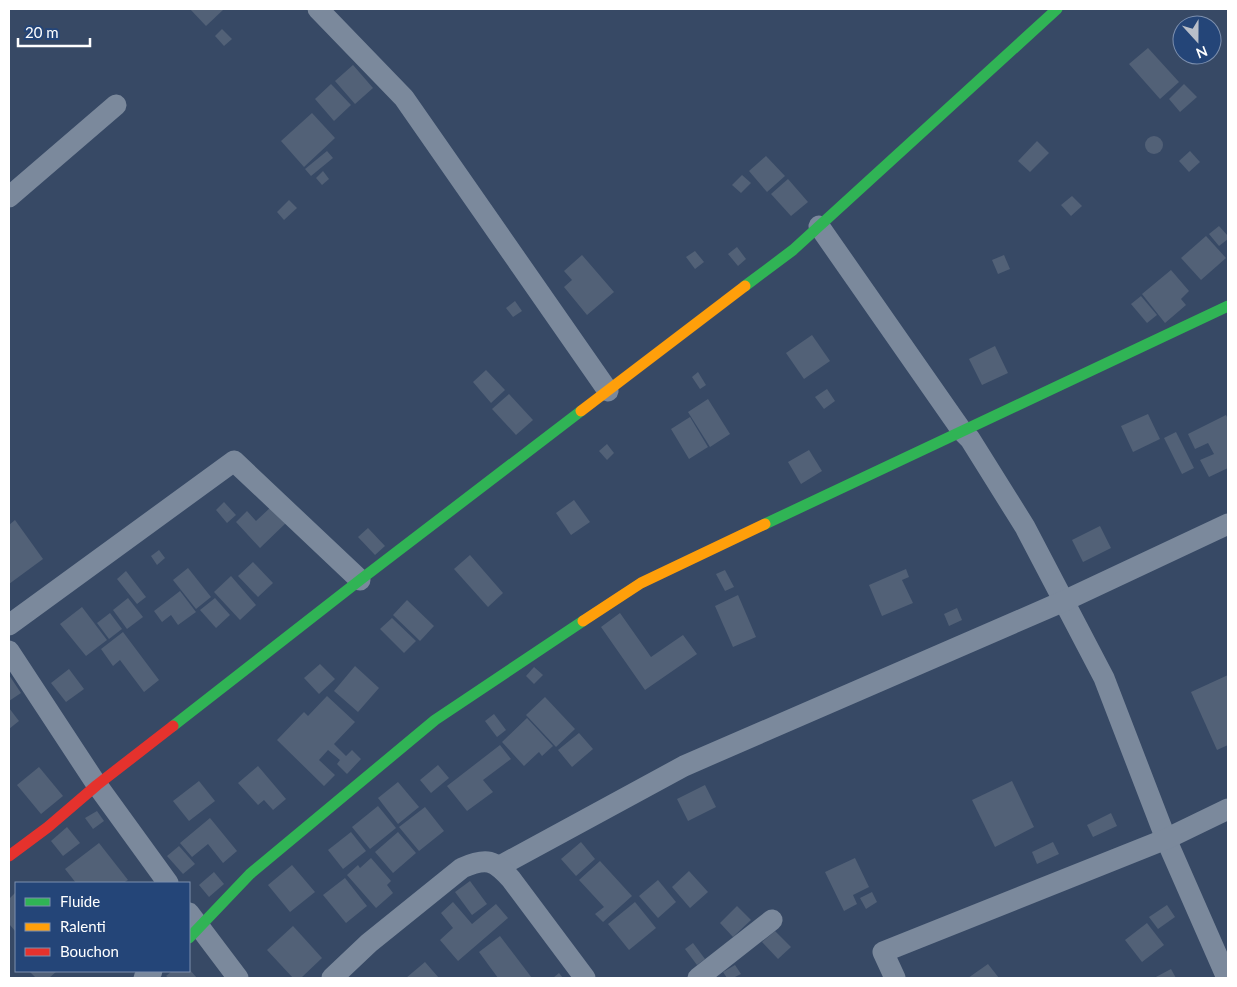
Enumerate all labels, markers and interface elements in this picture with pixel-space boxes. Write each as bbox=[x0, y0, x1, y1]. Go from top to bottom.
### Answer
scale bar bbox=[18, 15, 90, 47]
north arrow bbox=[1172, 15, 1222, 65]
text: 20 m bbox=[25, 23, 59, 41]
text: N bbox=[1194, 43, 1210, 62]
legend bbox=[15, 882, 190, 972]
text: Fluide bbox=[60, 892, 100, 910]
text: Ralenti bbox=[60, 917, 106, 935]
text: Bouchon bbox=[60, 942, 119, 960]

